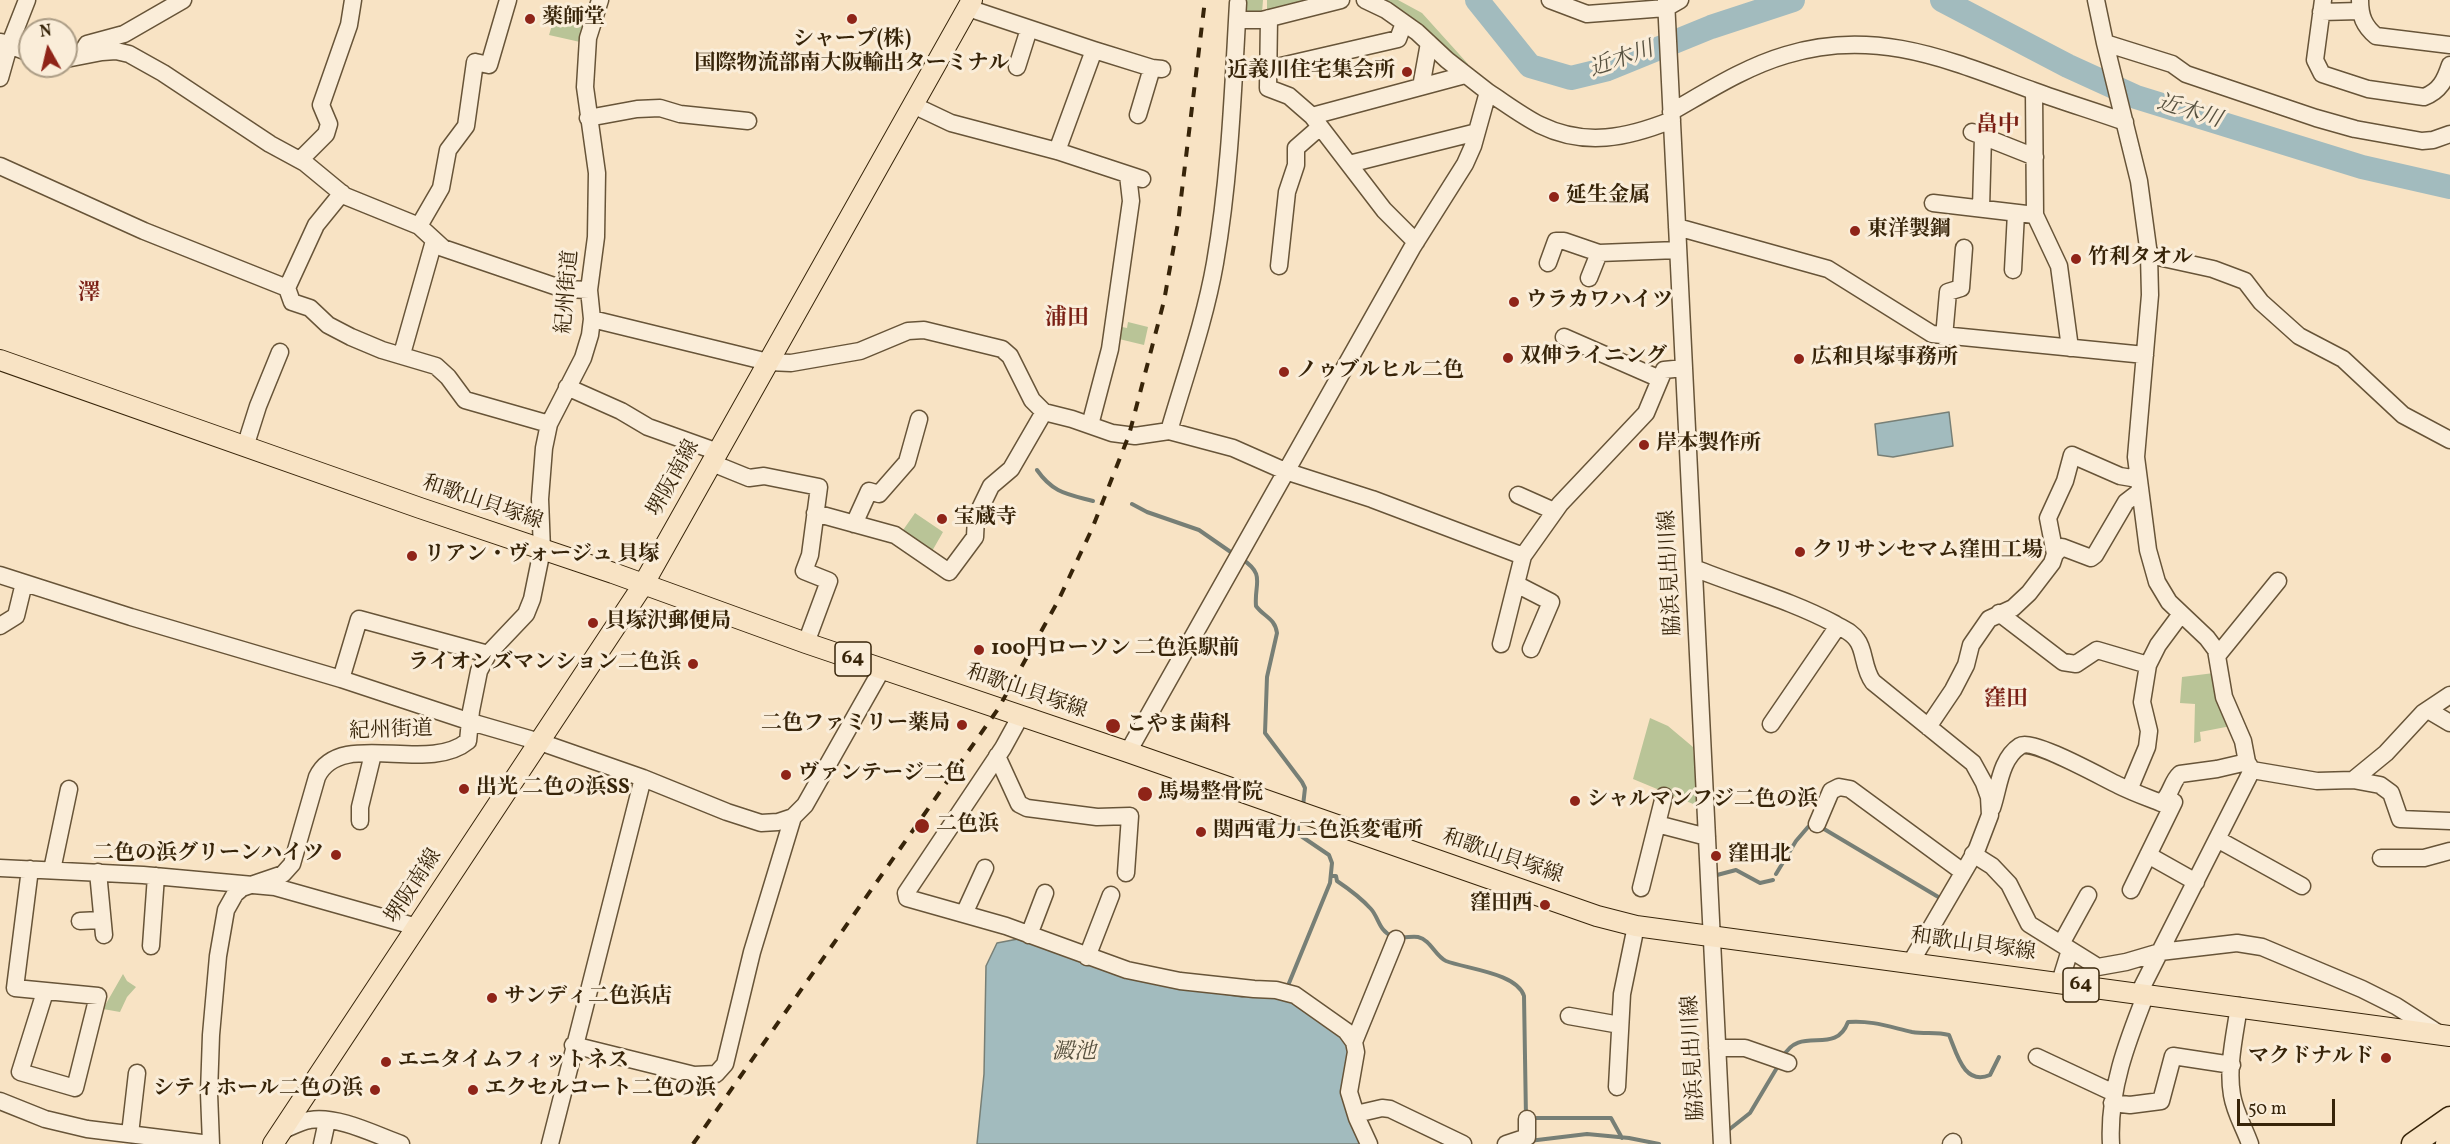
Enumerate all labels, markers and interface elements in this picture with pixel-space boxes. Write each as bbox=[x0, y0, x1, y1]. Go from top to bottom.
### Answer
place label: 薬師堂 bbox=[542, 6, 605, 32]
marker: 薬師堂 bbox=[523, 12, 537, 26]
marker: シャープ(株) 国際物流部南大阪輸出ターミナル bbox=[845, 12, 859, 26]
north arrow bbox=[18, 18, 78, 78]
text: N bbox=[38, 20, 53, 44]
place label: シャープ(株) 国際物流部南大阪輸出ターミナル bbox=[695, 28, 1009, 78]
water label: 近木川 bbox=[1587, 38, 1657, 84]
place label: 近義川住宅集会所 bbox=[1227, 59, 1395, 85]
marker: 近義川住宅集会所 bbox=[1400, 65, 1414, 79]
water label: 近木川 bbox=[2154, 91, 2224, 135]
district label: 畠中 bbox=[1976, 114, 2020, 140]
place label: 延生金属 bbox=[1566, 184, 1650, 210]
marker: 延生金属 bbox=[1547, 190, 1561, 204]
place label: 東洋製鋼 bbox=[1867, 218, 1951, 244]
marker: 東洋製鋼 bbox=[1848, 224, 1862, 238]
place label: 竹利タオル bbox=[2088, 246, 2193, 272]
street label: 紀州街道 bbox=[553, 249, 585, 335]
marker: 竹利タオル bbox=[2069, 252, 2083, 266]
district label: 澤 bbox=[78, 282, 100, 308]
place label: ウラカワハイツ bbox=[1526, 289, 1673, 315]
marker: ウラカワハイツ bbox=[1507, 295, 1521, 309]
district label: 浦田 bbox=[1045, 307, 1089, 333]
place label: 双伸ライニング bbox=[1520, 345, 1667, 371]
place label: 広和貝塚事務所 bbox=[1811, 346, 1958, 372]
marker: 双伸ライニング bbox=[1501, 351, 1515, 365]
marker: 広和貝塚事務所 bbox=[1792, 352, 1806, 366]
place label: ノゥブルヒル二色 bbox=[1296, 359, 1464, 385]
marker: ノゥブルヒル二色 bbox=[1277, 365, 1291, 379]
place label: 岸本製作所 bbox=[1656, 432, 1761, 458]
street label: 堺阪南線 bbox=[644, 436, 706, 522]
marker: 岸本製作所 bbox=[1637, 438, 1651, 452]
street label: 和歌山貝塚線 bbox=[418, 472, 546, 536]
place label: 宝蔵寺 bbox=[954, 506, 1017, 532]
street label: 脇浜見出川線 bbox=[1656, 509, 1688, 637]
marker: 宝蔵寺 bbox=[935, 512, 949, 526]
place label: クリサンセマム窪田工場 bbox=[1812, 539, 2043, 565]
place label: リアン・ヴォージュ 貝塚 bbox=[424, 543, 659, 569]
marker: クリサンセマム窪田工場 bbox=[1793, 545, 1807, 559]
marker: リアン・ヴォージュ 貝塚 bbox=[405, 549, 419, 563]
place label: 貝塚沢郵便局 bbox=[605, 610, 731, 636]
marker: 貝塚沢郵便局 bbox=[586, 616, 600, 630]
place label: 100円ローソン 二色浜駅前 bbox=[991, 637, 1240, 663]
road number: 64 bbox=[835, 642, 871, 676]
marker: 100円ローソン 二色浜駅前 bbox=[972, 643, 986, 657]
place label: ライオンズマンション二色浜 bbox=[408, 651, 681, 677]
marker: ライオンズマンション二色浜 bbox=[686, 657, 700, 671]
street label: 和歌山貝塚線 bbox=[962, 661, 1090, 725]
district label: 窪田 bbox=[1984, 688, 2028, 714]
place label: 二色ファミリー薬局 bbox=[761, 712, 950, 738]
place label: こやま歯科 bbox=[1126, 713, 1231, 739]
marker: こやま歯科 bbox=[1104, 717, 1122, 735]
street label: 紀州街道 bbox=[349, 718, 433, 746]
marker: 二色ファミリー薬局 bbox=[955, 718, 969, 732]
place label: ヴァンテージ二色 bbox=[798, 762, 966, 788]
marker: ヴァンテージ二色 bbox=[779, 768, 793, 782]
place label: 出光 二色の浜SS bbox=[476, 776, 630, 802]
place label: 馬場整骨院 bbox=[1158, 781, 1263, 807]
marker: 出光 二色の浜SS bbox=[457, 782, 471, 796]
marker: 馬場整骨院 bbox=[1136, 785, 1154, 803]
place label: シャルマンフジ二色の浜 bbox=[1587, 788, 1818, 814]
marker: シャルマンフジ二色の浜 bbox=[1568, 794, 1582, 808]
place label: 二色浜 bbox=[936, 813, 999, 839]
marker: 二色浜 bbox=[913, 817, 931, 835]
place label: 関西電力二色浜変電所 bbox=[1213, 819, 1423, 845]
marker: 関西電力二色浜変電所 bbox=[1194, 825, 1208, 839]
street label: 和歌山貝塚線 bbox=[1438, 826, 1566, 890]
place label: 二色の浜グリーンハイツ bbox=[93, 842, 324, 868]
place label: 窪田北 bbox=[1728, 843, 1791, 869]
street label: 堺阪南線 bbox=[382, 845, 448, 929]
marker: 二色の浜グリーンハイツ bbox=[329, 848, 343, 862]
marker: 窪田北 bbox=[1709, 849, 1723, 863]
place label: 窪田西 bbox=[1470, 892, 1533, 918]
marker: 窪田西 bbox=[1538, 898, 1552, 912]
street label: 和歌山貝塚線 bbox=[1909, 925, 2037, 967]
road number: 64 bbox=[2063, 968, 2099, 1002]
place label: サンディ二色浜店 bbox=[504, 985, 672, 1011]
marker: サンディ二色浜店 bbox=[485, 991, 499, 1005]
street label: 脇浜見出川線 bbox=[1679, 994, 1711, 1122]
water label: 澱池 bbox=[1052, 1041, 1096, 1067]
place label: マクドナルド bbox=[2248, 1045, 2374, 1071]
place label: エニタイムフィットネス bbox=[398, 1049, 629, 1075]
marker: マクドナルド bbox=[2379, 1051, 2393, 1065]
marker: エニタイムフィットネス bbox=[379, 1055, 393, 1069]
place label: シティホール二色の浜 bbox=[153, 1077, 363, 1103]
place label: エクセルコート二色の浜 bbox=[485, 1077, 716, 1103]
marker: シティホール二色の浜 bbox=[368, 1083, 382, 1097]
marker: エクセルコート二色の浜 bbox=[466, 1083, 480, 1097]
scale bar bbox=[2240, 1087, 2338, 1125]
text: 50 m bbox=[2248, 1097, 2287, 1122]

